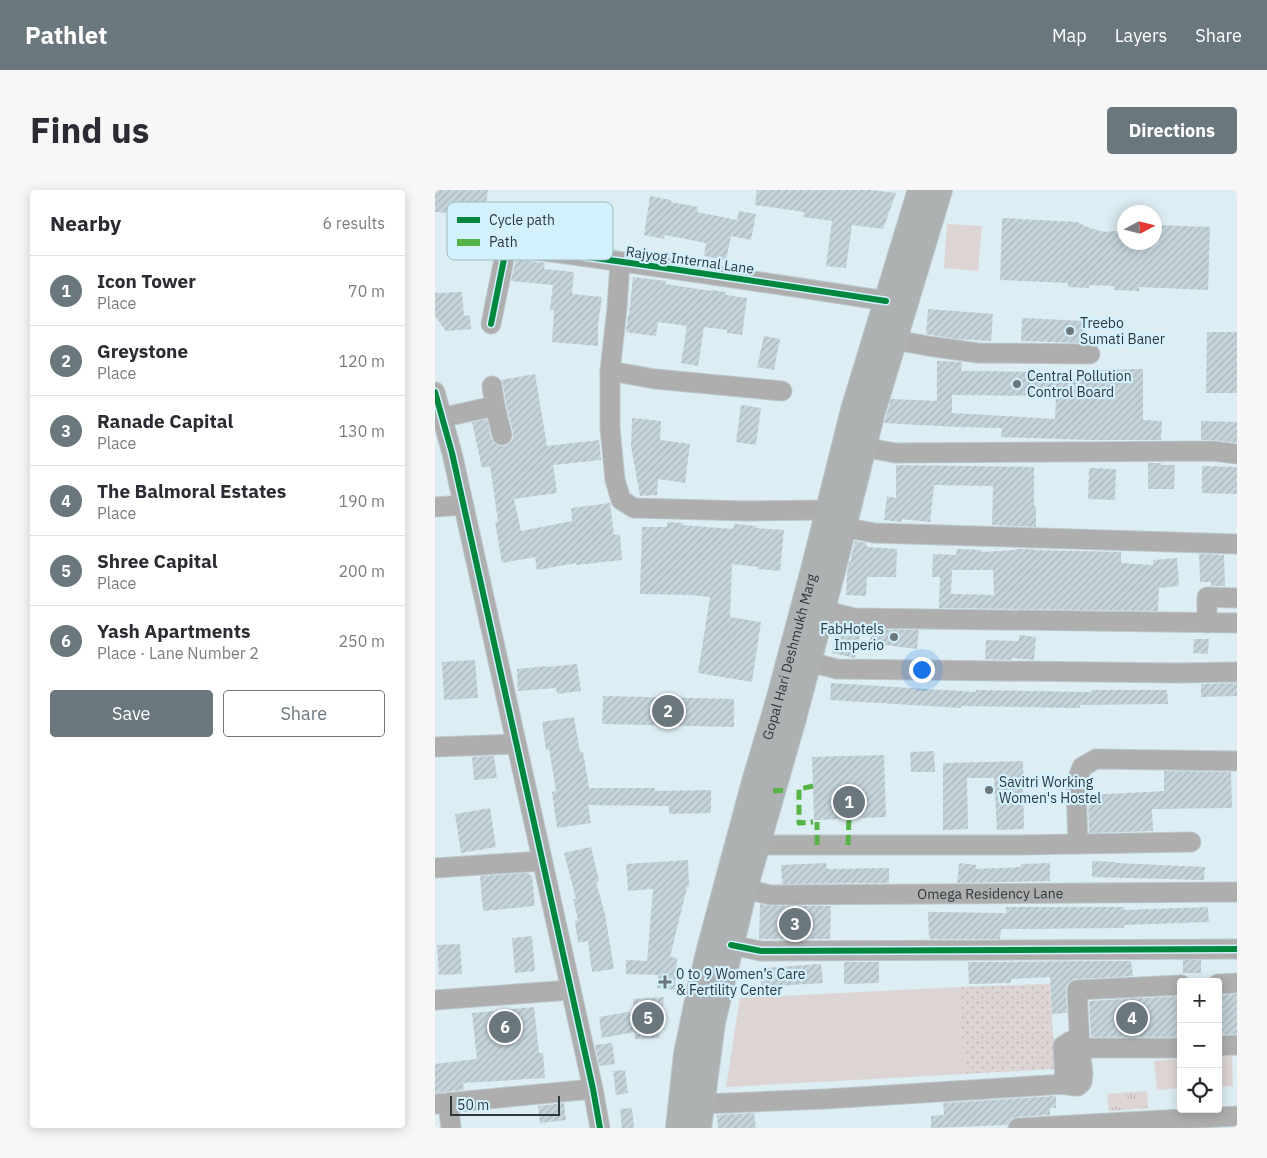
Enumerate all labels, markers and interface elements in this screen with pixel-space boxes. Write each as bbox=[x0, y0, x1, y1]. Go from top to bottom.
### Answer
text: Pathlet bbox=[25, 19, 107, 51]
text: Map bbox=[1052, 24, 1087, 47]
text: Layers bbox=[1115, 24, 1167, 47]
text: Share bbox=[1195, 24, 1242, 47]
text: Find us bbox=[30, 107, 149, 153]
button: Directions bbox=[1107, 107, 1237, 154]
legend bbox=[447, 202, 613, 260]
north arrow bbox=[1117, 205, 1162, 250]
text: Nearby bbox=[50, 209, 121, 237]
text: Cycle path bbox=[489, 211, 555, 229]
text: 6 results bbox=[322, 213, 385, 233]
text: Path bbox=[489, 233, 518, 251]
street label: Rajyog Internal Lane bbox=[625, 242, 756, 278]
text: Icon Tower bbox=[97, 269, 196, 293]
text: 1 bbox=[61, 281, 71, 301]
text: 70 m bbox=[348, 281, 385, 301]
text: Place bbox=[97, 293, 136, 313]
place label: Treebo Sumati Baner bbox=[1080, 314, 1165, 348]
marker: Treebo Sumati Baner bbox=[1064, 325, 1076, 337]
text: Greystone bbox=[97, 339, 188, 363]
text: 2 bbox=[61, 351, 71, 371]
text: 120 m bbox=[338, 351, 385, 371]
text: Place bbox=[97, 363, 136, 383]
place label: Central Pollution Control Board bbox=[1027, 367, 1132, 401]
marker: Central Pollution Control Board bbox=[1011, 378, 1023, 390]
text: Ranade Capital bbox=[97, 409, 233, 433]
text: 3 bbox=[61, 421, 71, 441]
text: 130 m bbox=[338, 421, 385, 441]
text: Place bbox=[97, 433, 136, 453]
text: The Balmoral Estates bbox=[97, 479, 286, 503]
text: 4 bbox=[61, 491, 71, 511]
text: 190 m bbox=[338, 491, 385, 511]
text: Place bbox=[97, 503, 136, 523]
text: Shree Capital bbox=[97, 549, 218, 573]
text: 5 bbox=[61, 561, 71, 581]
text: 200 m bbox=[338, 561, 385, 581]
street label: Gopal Hari Deshmukh Marg bbox=[758, 571, 821, 742]
text: Place bbox=[97, 573, 136, 593]
text: Yash Apartments bbox=[97, 619, 251, 643]
place label: FabHotels Imperio bbox=[820, 620, 884, 654]
text: 6 bbox=[61, 631, 71, 651]
text: 250 m bbox=[338, 631, 385, 651]
marker: FabHotels Imperio bbox=[888, 631, 900, 643]
text: Place · Lane Number 2 bbox=[97, 643, 259, 663]
your location bbox=[909, 657, 935, 683]
button: Save bbox=[50, 690, 213, 737]
button: Share bbox=[223, 690, 385, 737]
pin: 2 bbox=[652, 692, 684, 730]
place label: Savitri Working Women's Hostel bbox=[999, 773, 1101, 807]
pin: 1 bbox=[833, 783, 865, 821]
marker: Savitri Working Women's Hostel bbox=[983, 784, 995, 796]
street label: Omega Residency Lane bbox=[917, 884, 1064, 903]
pin: 3 bbox=[779, 905, 811, 943]
place label: 0 to 9 Women’s Care & Fertility Center bbox=[676, 965, 806, 999]
marker: 0 to 9 Women’s Care & Fertility Center bbox=[658, 975, 672, 989]
map controls bbox=[1177, 978, 1222, 1113]
button: + bbox=[1177, 978, 1222, 1023]
pin: 5 bbox=[632, 999, 664, 1037]
pin: 4 bbox=[1116, 999, 1148, 1037]
pin: 6 bbox=[489, 1008, 521, 1046]
button: − bbox=[1177, 1023, 1222, 1068]
button: locate bbox=[1177, 1068, 1222, 1113]
scale bar bbox=[450, 1093, 560, 1116]
text: 50 m bbox=[457, 1096, 489, 1114]

